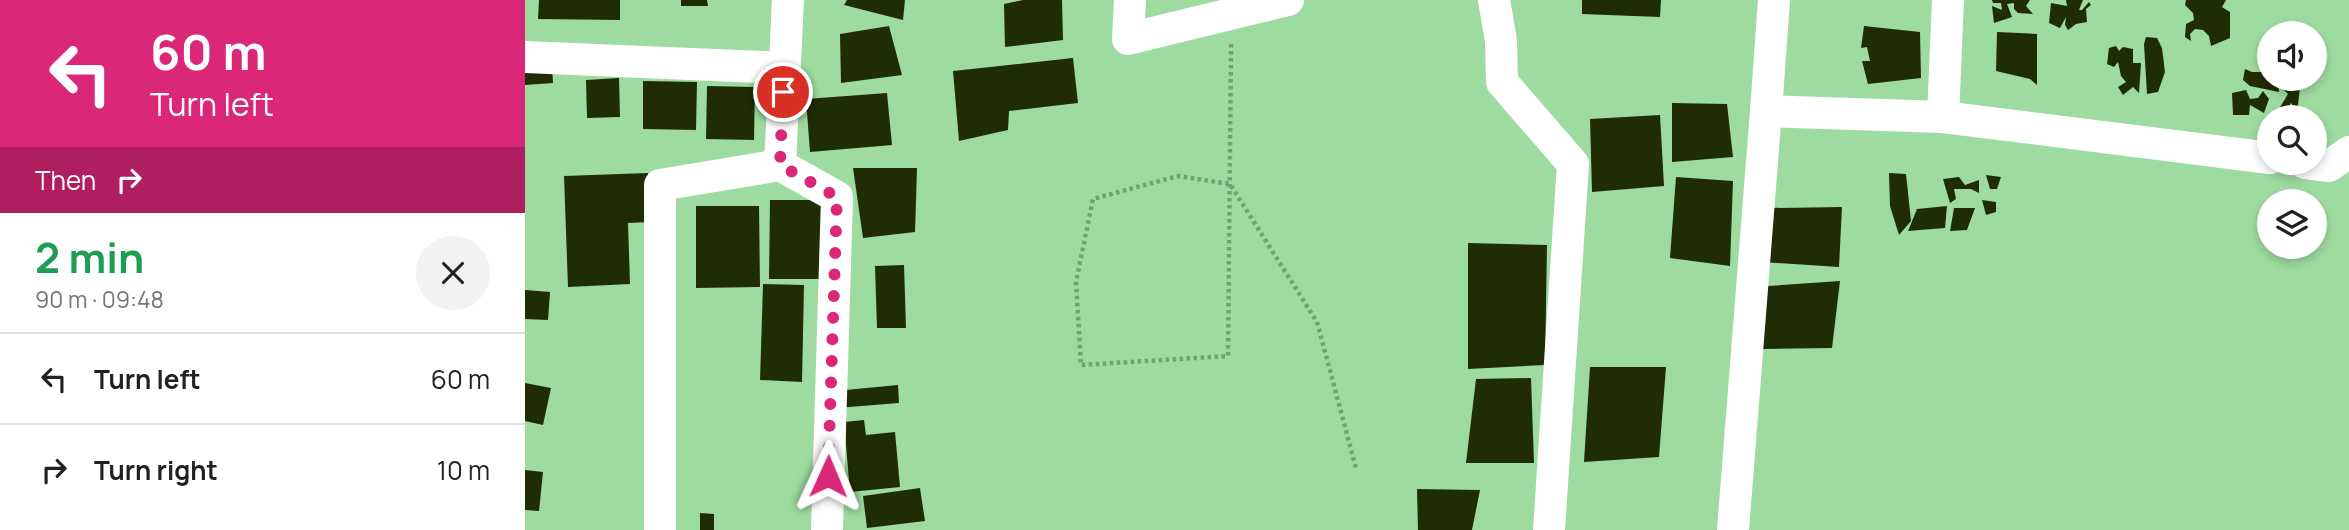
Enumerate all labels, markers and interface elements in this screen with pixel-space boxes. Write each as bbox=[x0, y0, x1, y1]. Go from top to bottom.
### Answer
text: 60 m bbox=[150, 18, 267, 85]
map controls bbox=[2257, 21, 2327, 259]
button: sound bbox=[2257, 21, 2327, 91]
icon: left bbox=[35, 28, 126, 119]
pin bbox=[753, 62, 813, 122]
icon: arrive bbox=[764, 73, 802, 111]
text: Turn left bbox=[150, 82, 274, 126]
button: search bbox=[2257, 105, 2327, 175]
icon: right bbox=[110, 161, 148, 199]
text: Then bbox=[35, 162, 96, 198]
button: layers bbox=[2257, 189, 2327, 259]
text: 2 min bbox=[35, 228, 144, 286]
button: close bbox=[416, 236, 490, 310]
text: 90 m · 09:48 bbox=[35, 283, 164, 315]
icon: left bbox=[35, 360, 73, 398]
text: Turn left bbox=[94, 361, 201, 397]
text: 60 m bbox=[431, 361, 490, 397]
position arrow bbox=[791, 439, 865, 513]
icon: right bbox=[35, 451, 73, 489]
text: Turn right bbox=[94, 452, 218, 488]
text: 10 m bbox=[437, 452, 490, 488]

